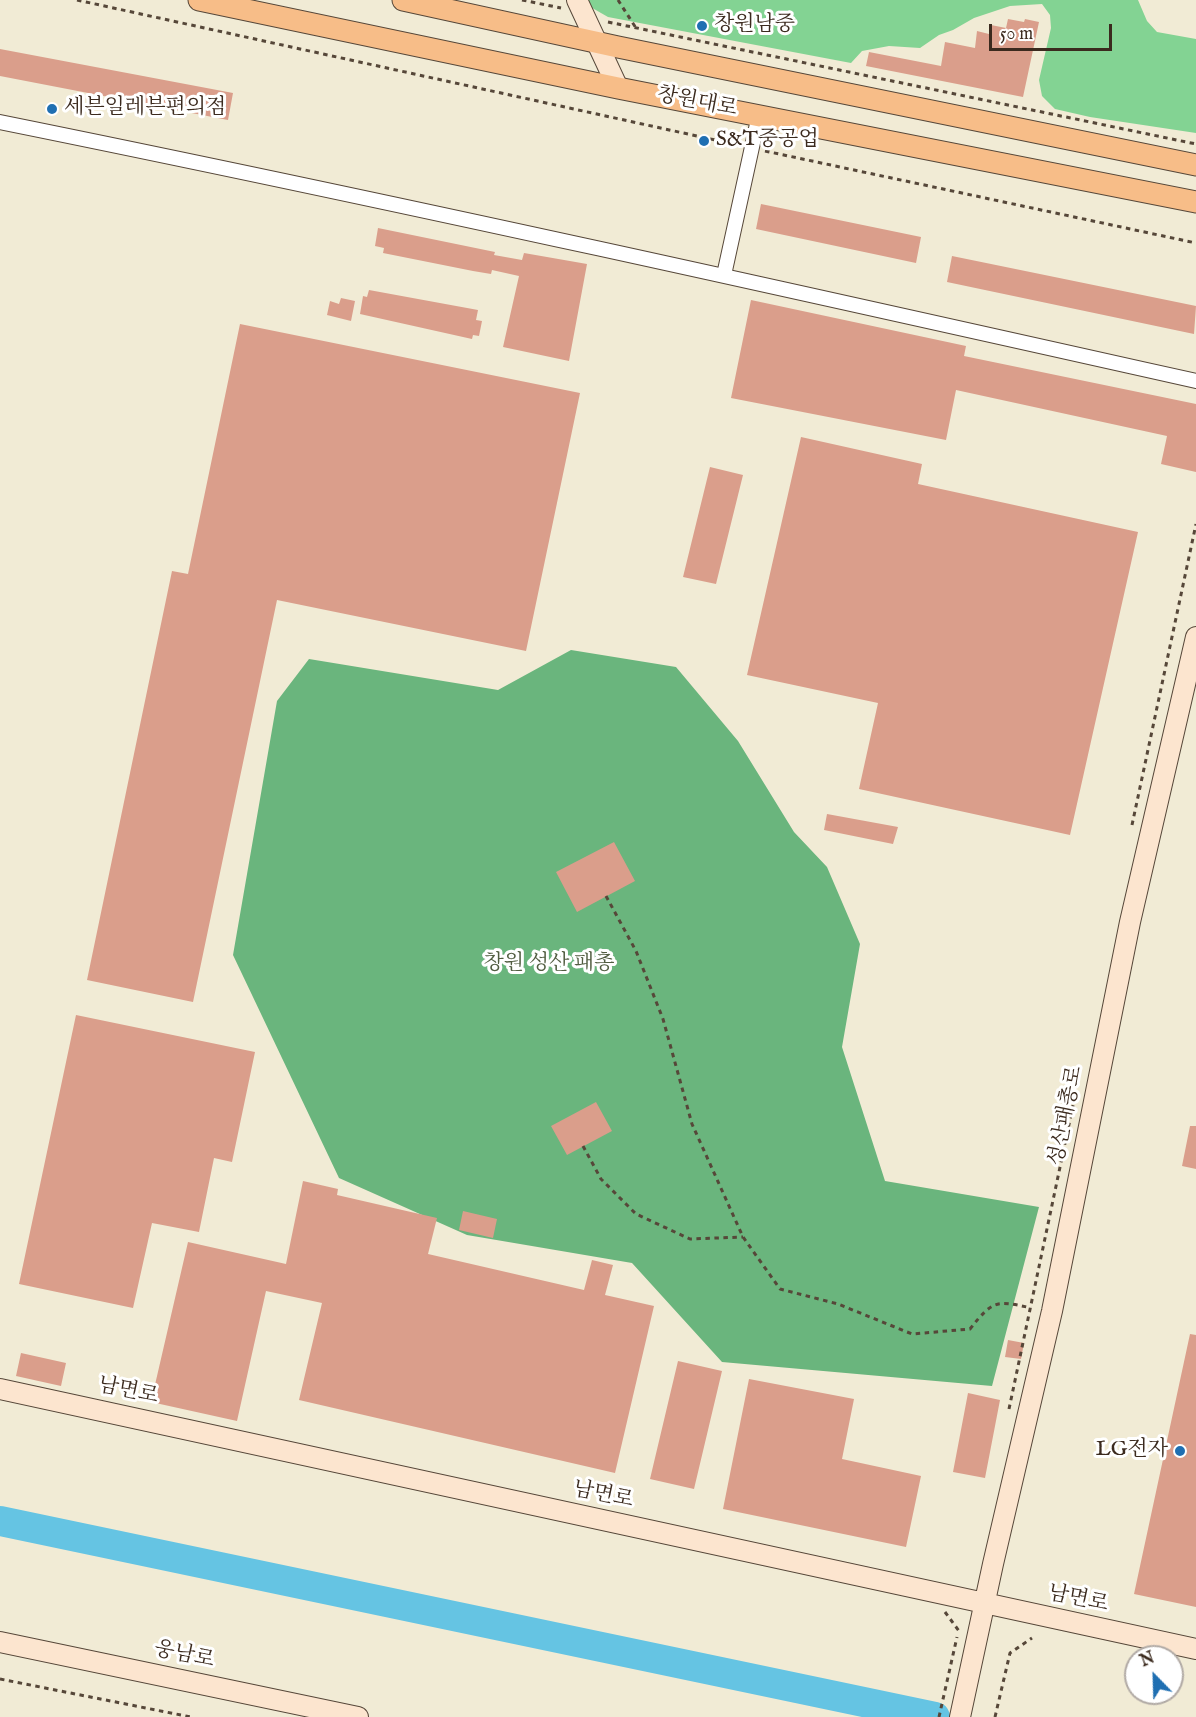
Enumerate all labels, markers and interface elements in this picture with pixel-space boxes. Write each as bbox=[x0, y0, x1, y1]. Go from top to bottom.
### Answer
scale bar bbox=[992, 12, 1115, 50]
place label: 창원남중 bbox=[714, 13, 795, 39]
marker: 창원남중 bbox=[695, 19, 709, 33]
text: 50 m bbox=[1000, 23, 1033, 46]
street label: 창원대로 bbox=[655, 83, 739, 123]
place label: 세븐일레븐편의점 bbox=[64, 96, 226, 122]
marker: 세븐일레븐편의점 bbox=[45, 102, 59, 116]
place label: S&T중공업 bbox=[716, 128, 819, 154]
marker: S&T중공업 bbox=[697, 134, 711, 148]
park label: 창원 성산 패총 bbox=[484, 952, 614, 978]
street label: 성산패총로 bbox=[1045, 1064, 1089, 1168]
street label: 남면로 bbox=[96, 1373, 160, 1411]
place label: LG전자 bbox=[1096, 1438, 1168, 1464]
marker: LG전자 bbox=[1173, 1444, 1187, 1458]
street label: 남면로 bbox=[571, 1477, 635, 1515]
street label: 남면로 bbox=[1046, 1581, 1110, 1619]
street label: 웅남로 bbox=[152, 1637, 216, 1675]
north arrow bbox=[1124, 1645, 1184, 1705]
text: N bbox=[1137, 1648, 1158, 1672]

